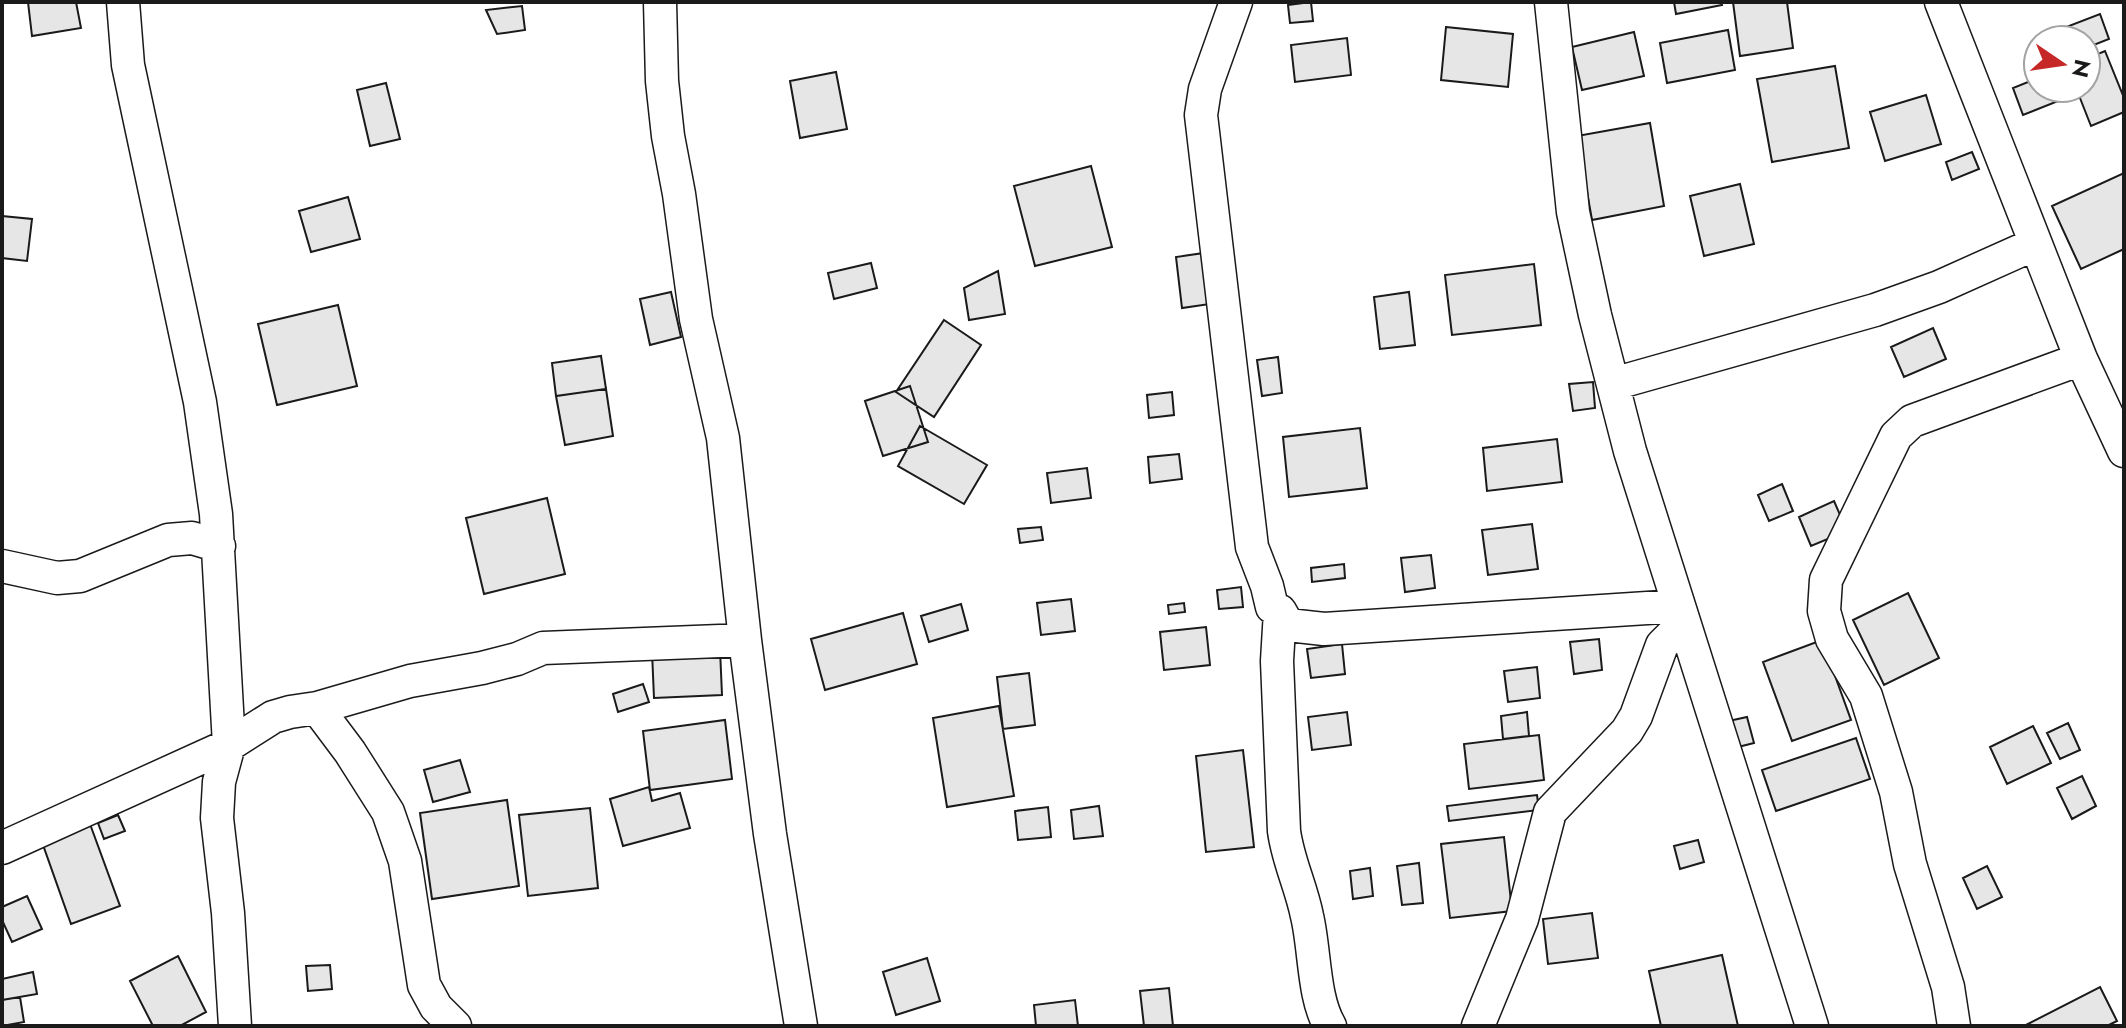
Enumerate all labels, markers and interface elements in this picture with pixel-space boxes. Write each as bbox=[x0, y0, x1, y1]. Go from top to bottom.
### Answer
north arrow bbox=[2022, 24, 2102, 104]
text: N bbox=[2064, 56, 2099, 81]

